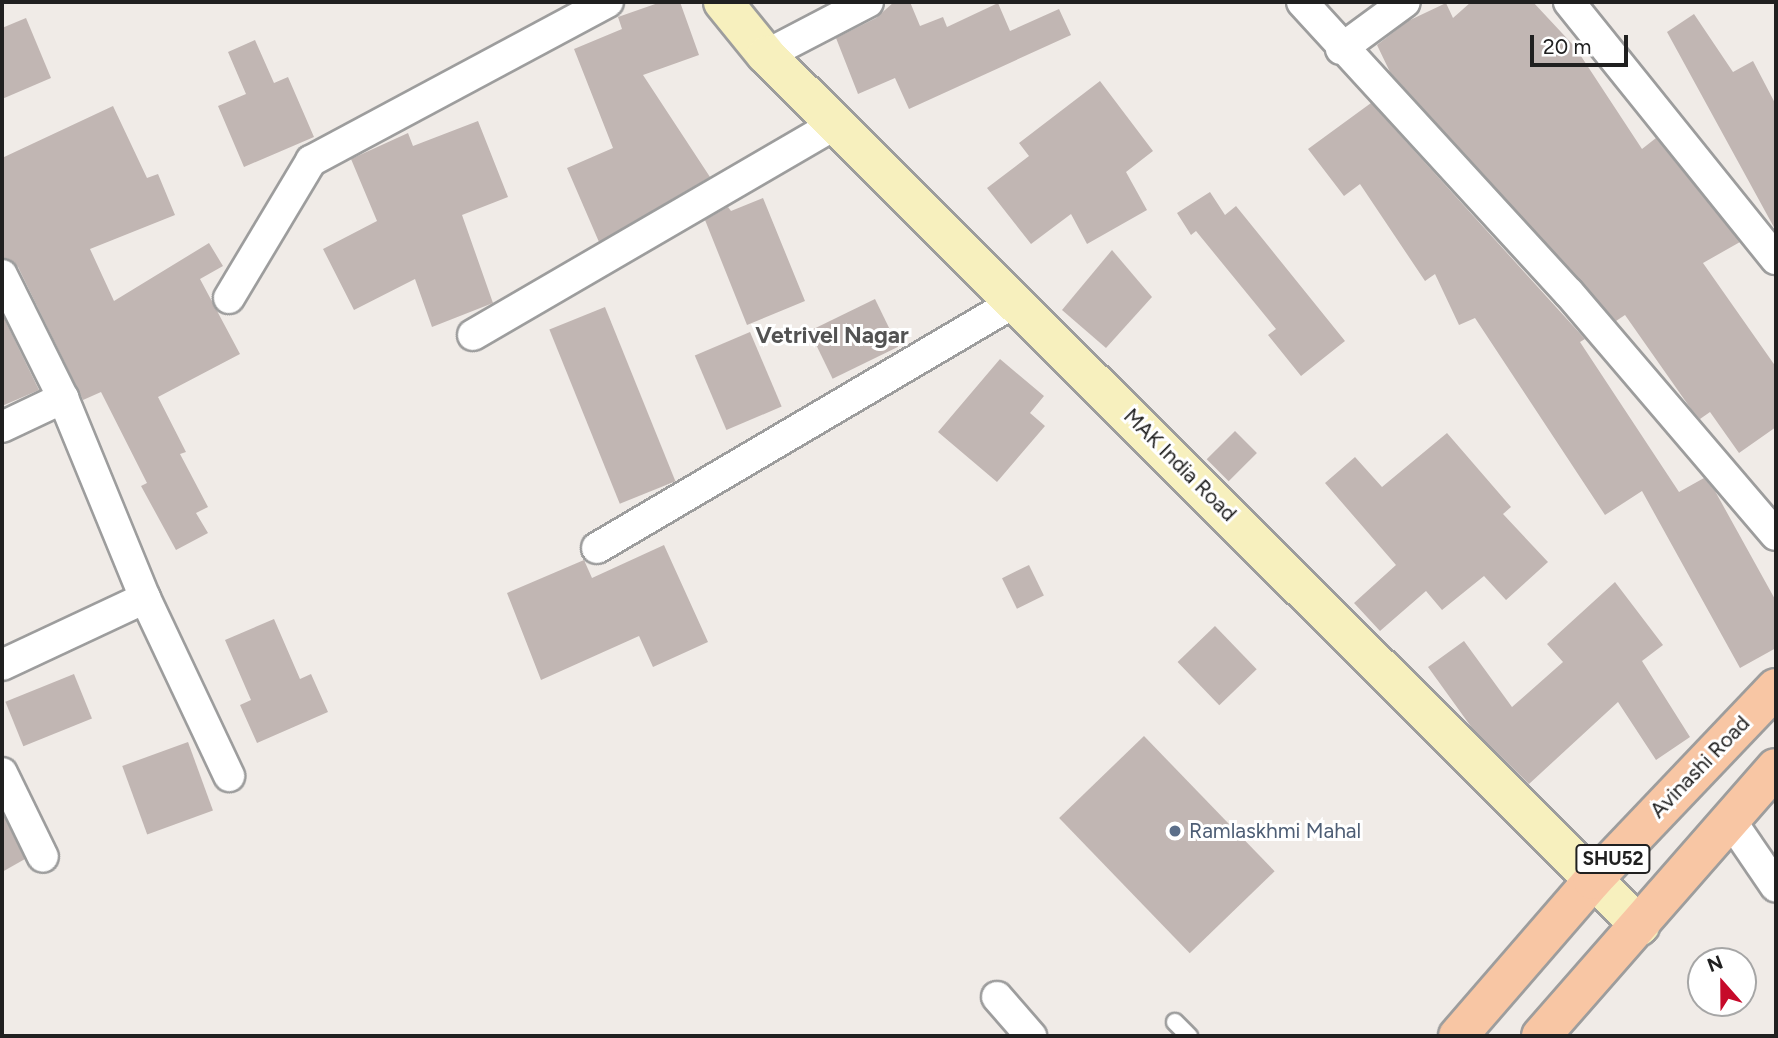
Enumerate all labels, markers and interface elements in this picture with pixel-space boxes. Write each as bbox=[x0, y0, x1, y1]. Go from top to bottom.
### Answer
scale bar bbox=[1533, 21, 1631, 65]
text: 20 m bbox=[1543, 34, 1591, 59]
district label: Vetrivel Nagar bbox=[755, 321, 909, 349]
street label: MAK India Road bbox=[1118, 403, 1242, 527]
street label: Avinashi Road bbox=[1645, 711, 1755, 823]
place label: Ramlaskhmi Mahal bbox=[1189, 818, 1361, 844]
marker: Ramlaskhmi Mahal bbox=[1167, 823, 1183, 839]
road number: SHU52 bbox=[1574, 844, 1652, 874]
north arrow bbox=[1687, 947, 1757, 1017]
text: N bbox=[1704, 950, 1726, 977]

